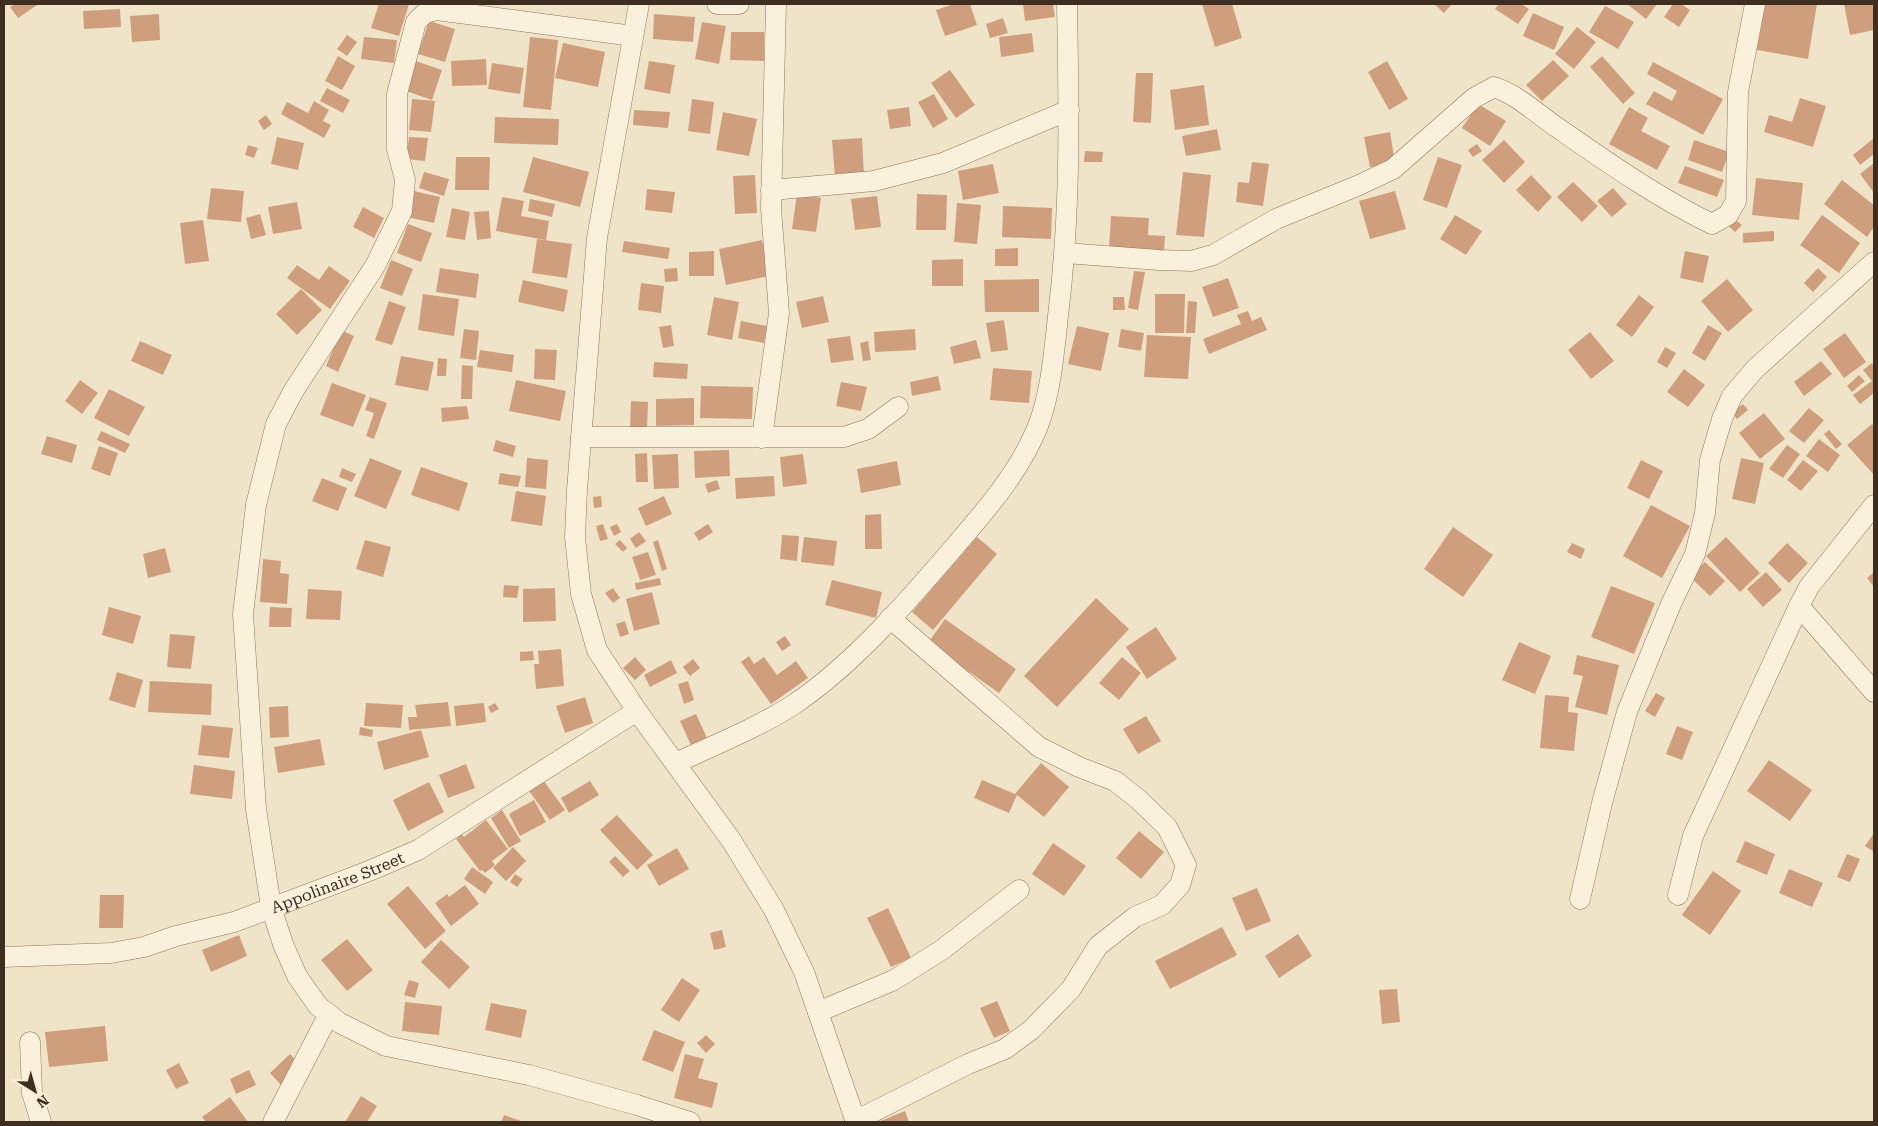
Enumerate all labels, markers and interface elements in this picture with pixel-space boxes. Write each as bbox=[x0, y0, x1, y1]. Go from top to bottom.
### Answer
street label: Appolinaire Street bbox=[268, 848, 407, 917]
north arrow bbox=[10, 1066, 60, 1116]
text: N bbox=[34, 1092, 52, 1111]

